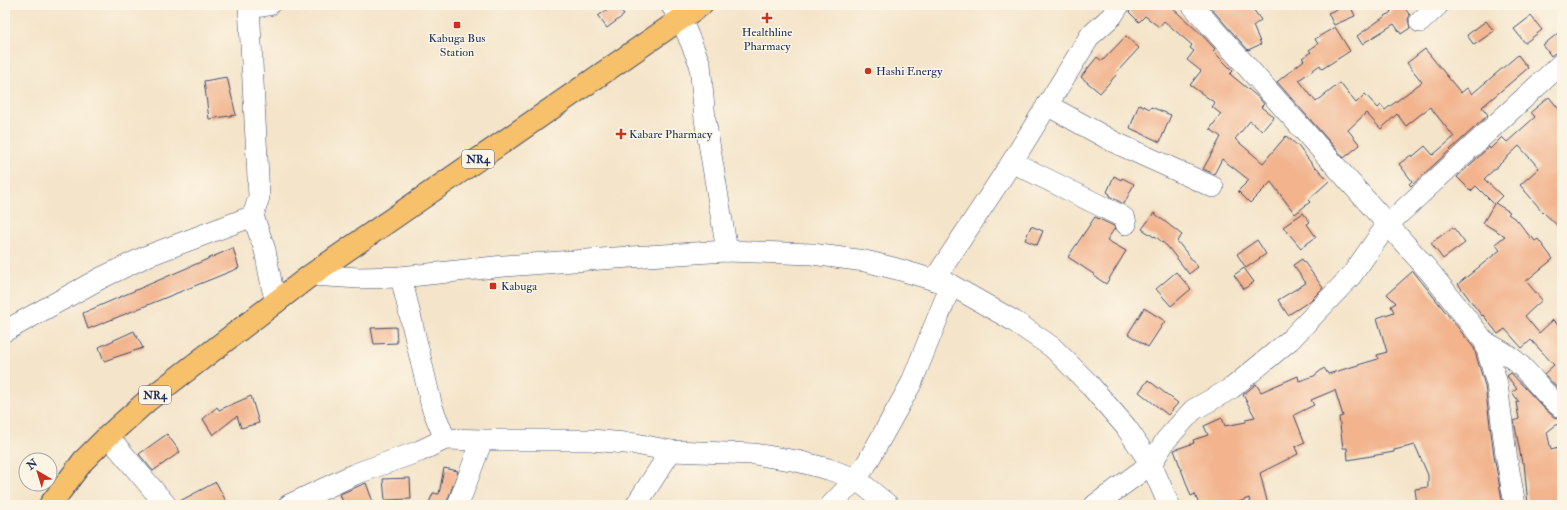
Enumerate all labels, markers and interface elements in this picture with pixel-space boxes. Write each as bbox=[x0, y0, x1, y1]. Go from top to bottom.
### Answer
marker: Healthline Pharmacy bbox=[762, 13, 772, 23]
marker: Kabuga Bus Station bbox=[452, 20, 462, 30]
place label: Healthline Pharmacy bbox=[742, 25, 792, 54]
place label: Kabuga Bus Station bbox=[429, 31, 485, 60]
place label: Hashi Energy bbox=[876, 64, 943, 79]
marker: Hashi Energy bbox=[863, 66, 873, 76]
place label: Kabare Pharmacy bbox=[629, 127, 713, 142]
marker: Kabare Pharmacy bbox=[616, 129, 626, 139]
road number: NR4 bbox=[462, 150, 494, 168]
place label: Kabuga bbox=[501, 279, 538, 294]
marker: Kabuga bbox=[488, 281, 498, 291]
road number: NR4 bbox=[139, 386, 171, 404]
north arrow bbox=[18, 452, 58, 492]
text: N bbox=[23, 456, 41, 473]

